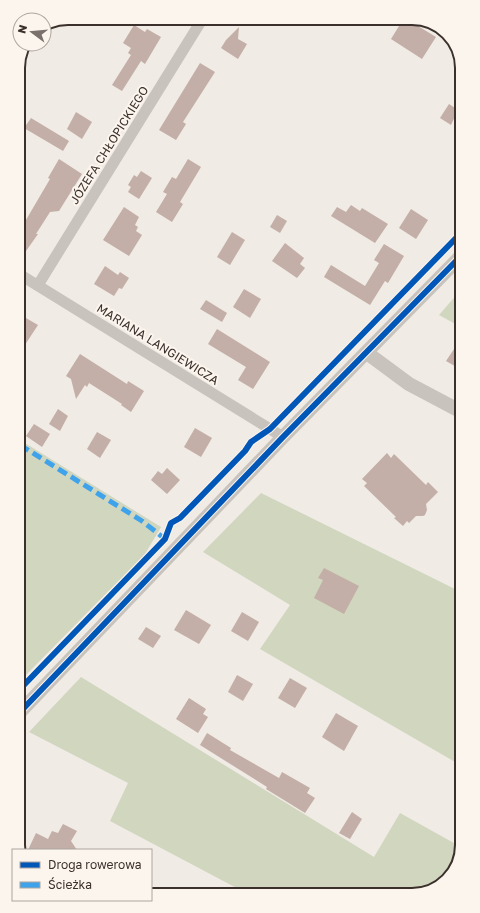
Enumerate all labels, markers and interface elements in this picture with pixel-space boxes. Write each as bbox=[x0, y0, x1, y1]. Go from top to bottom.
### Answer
north arrow bbox=[12, 12, 52, 52]
text: N bbox=[15, 23, 29, 35]
street label: JÓZEFA CHŁOPICKIEGO bbox=[66, 83, 152, 207]
street label: MARIANA LANGIEWICZA bbox=[94, 300, 222, 388]
legend bbox=[12, 849, 152, 901]
text: Droga rowerowa bbox=[48, 857, 141, 872]
text: Ścieżka bbox=[48, 877, 92, 892]

